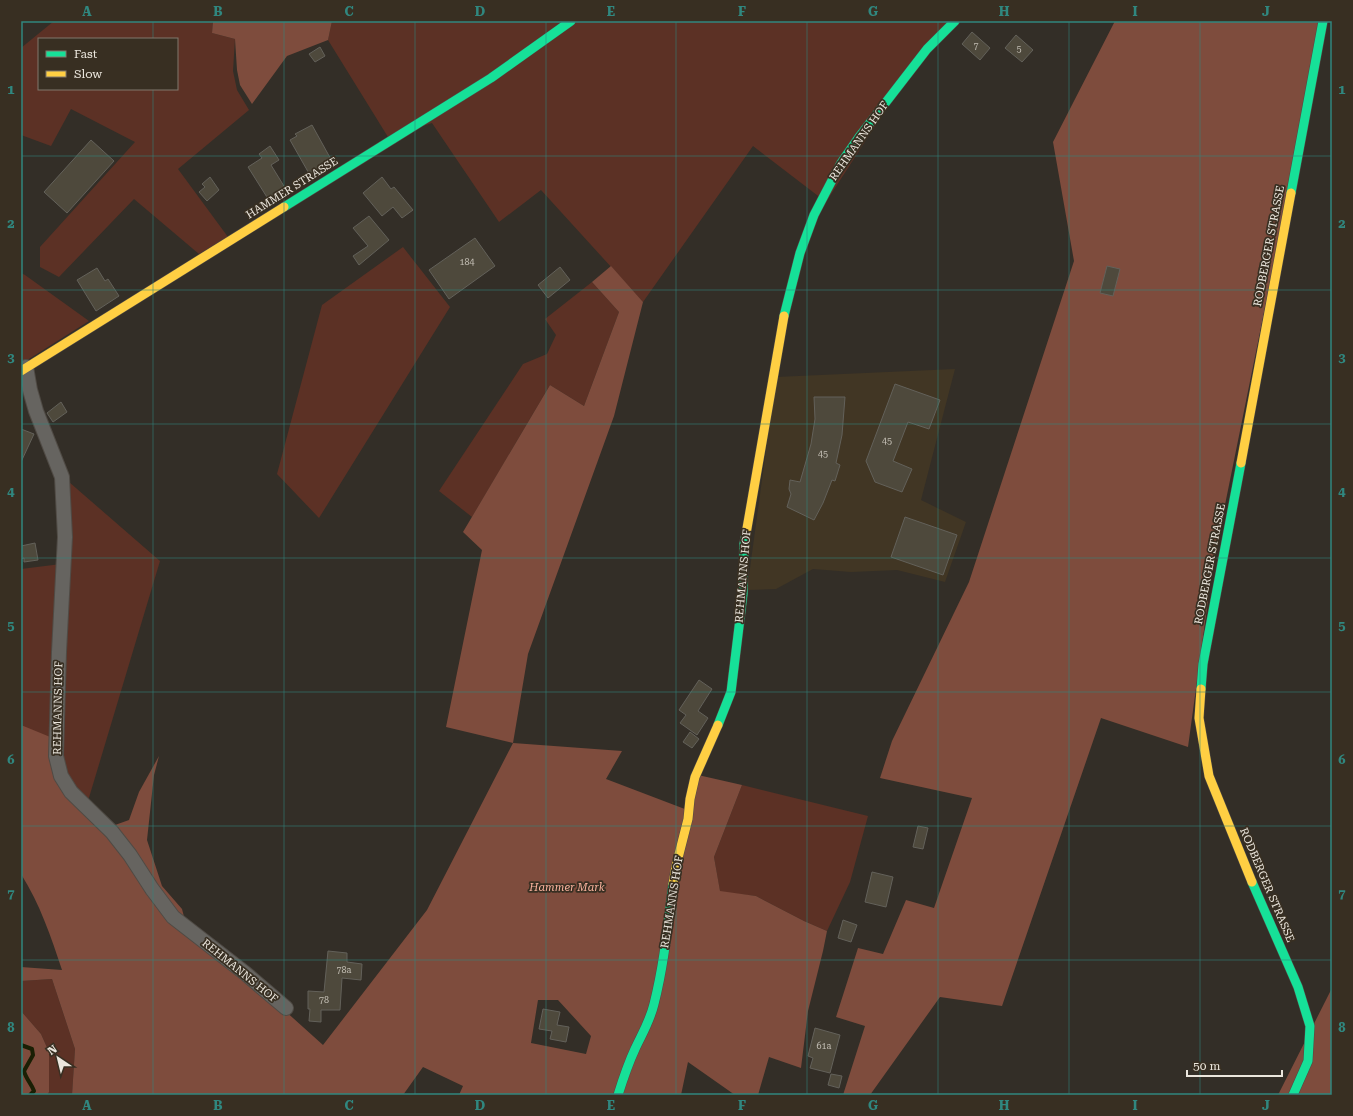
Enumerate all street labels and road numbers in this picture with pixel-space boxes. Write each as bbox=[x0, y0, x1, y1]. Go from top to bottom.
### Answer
street label: REHMANNS HOF bbox=[827, 99, 891, 183]
street label: HAMMER STRASSE bbox=[244, 155, 340, 221]
street label: RODBERGER STRASSE bbox=[1251, 184, 1287, 308]
street label: RODBERGER STRASSE bbox=[1192, 502, 1228, 626]
street label: REHMANNS HOF bbox=[732, 528, 754, 623]
street label: REHMANNS HOF bbox=[51, 661, 65, 755]
street label: RODBERGER STRASSE bbox=[1237, 826, 1297, 944]
street label: REHMANNS HOF bbox=[658, 854, 686, 949]
street label: REHMANNS HOF bbox=[199, 936, 281, 1006]

